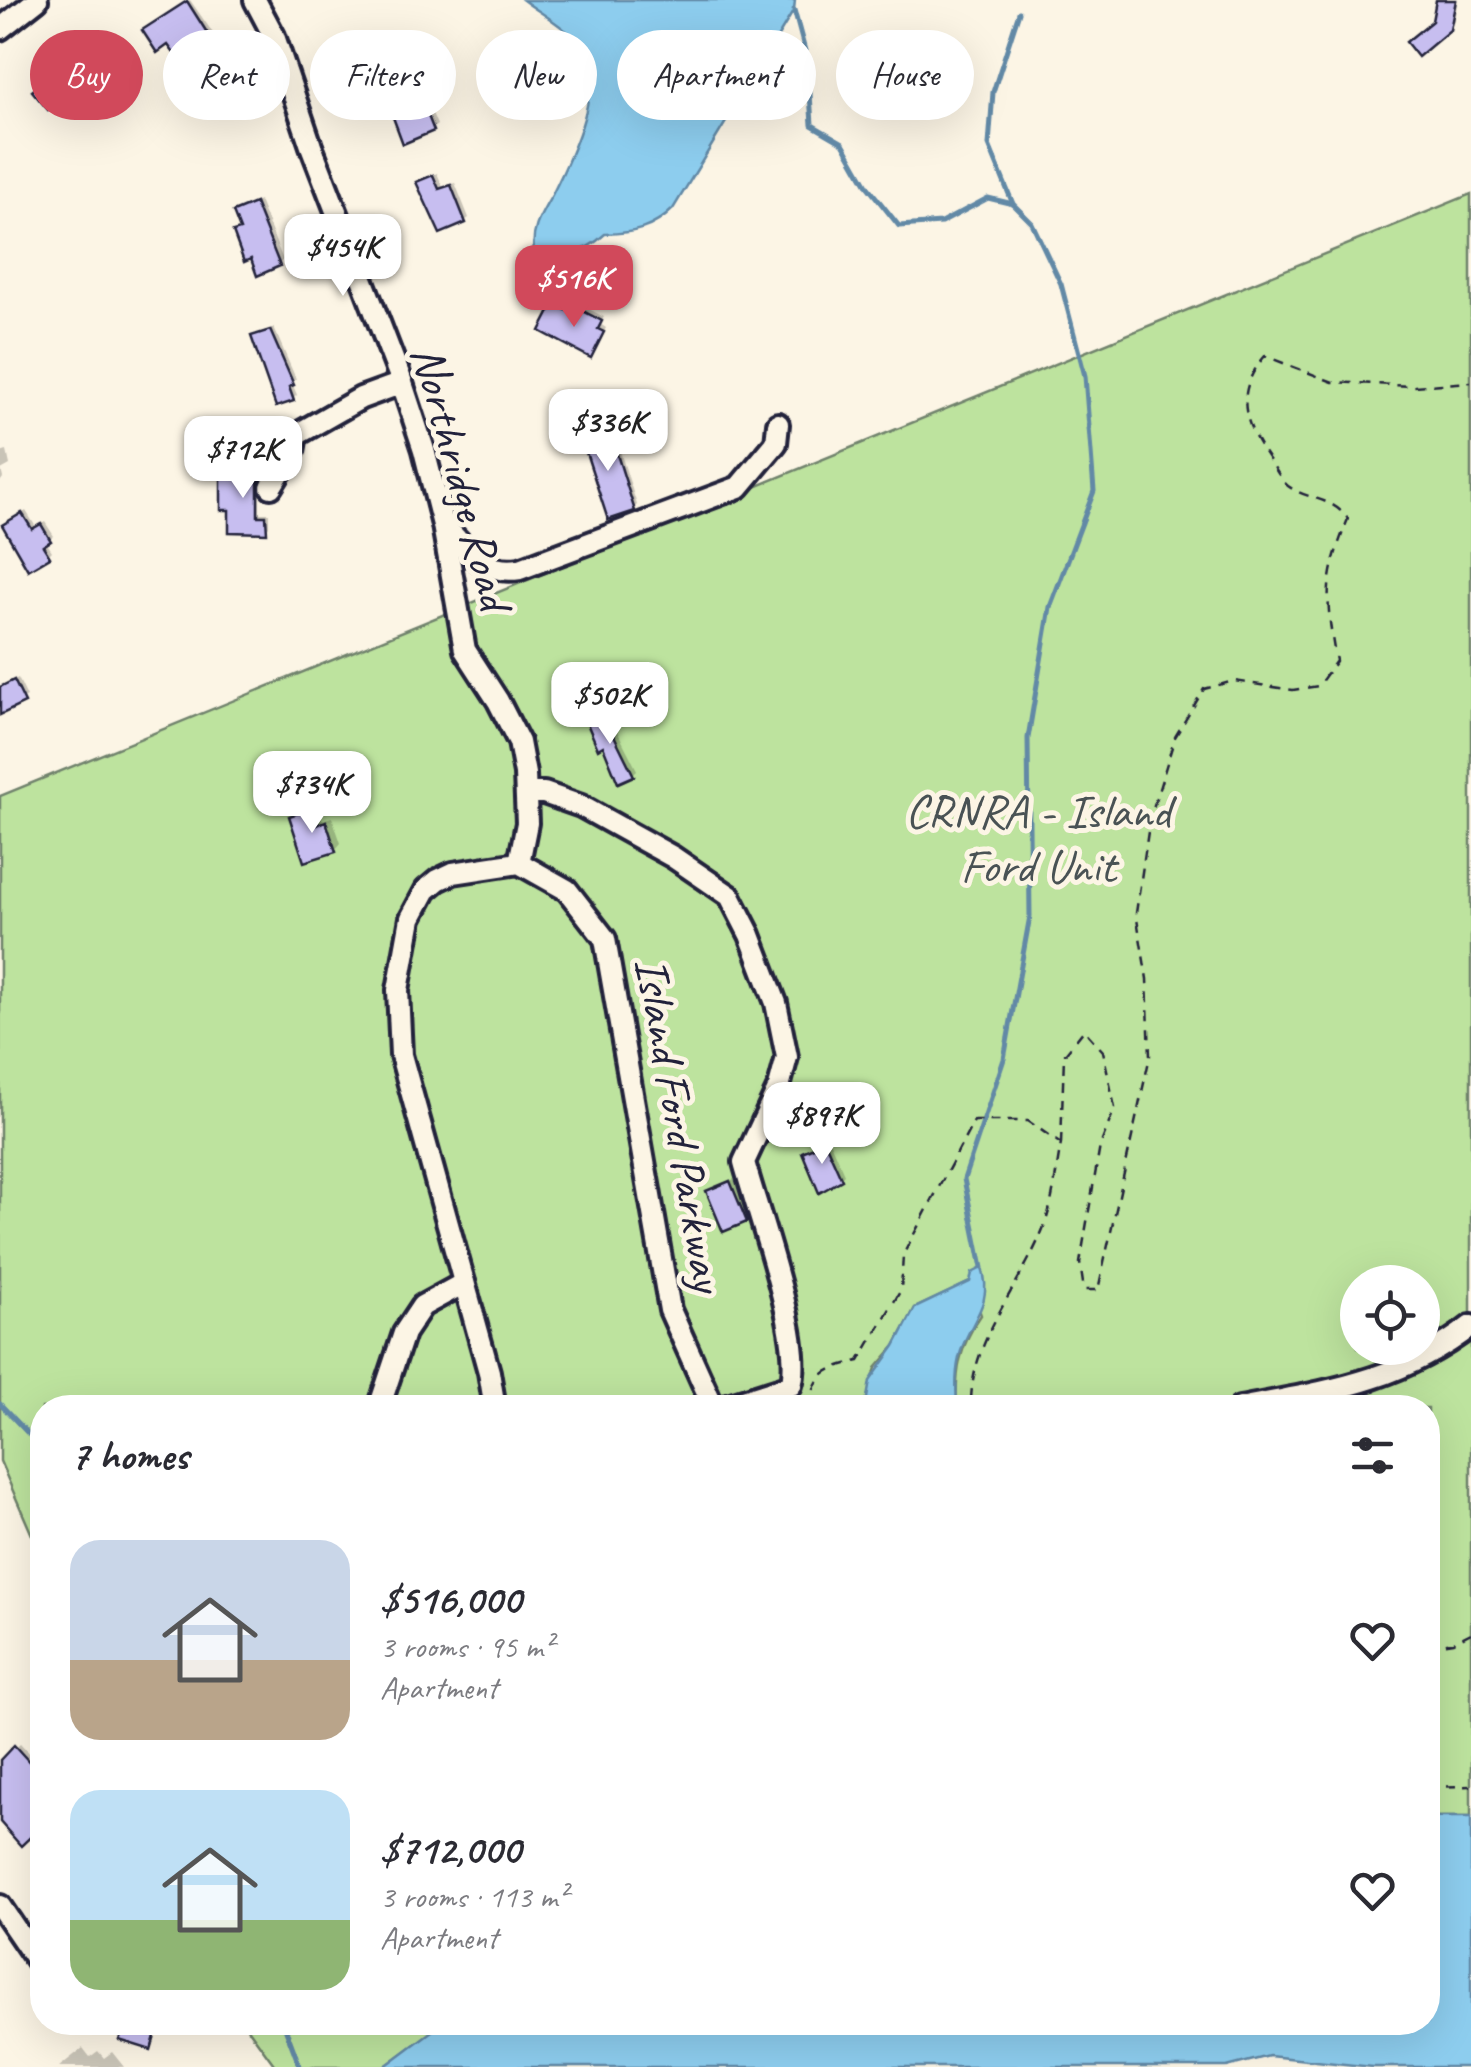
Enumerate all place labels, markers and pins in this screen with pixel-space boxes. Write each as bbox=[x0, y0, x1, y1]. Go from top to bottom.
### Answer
pin: $454K bbox=[273, 214, 413, 299]
pin: $516K bbox=[504, 245, 644, 330]
pin: $336K bbox=[538, 389, 678, 474]
pin: $712K bbox=[173, 416, 313, 501]
pin: $502K bbox=[540, 662, 680, 747]
pin: $734K bbox=[242, 751, 382, 836]
pin: $897K bbox=[752, 1082, 892, 1167]

